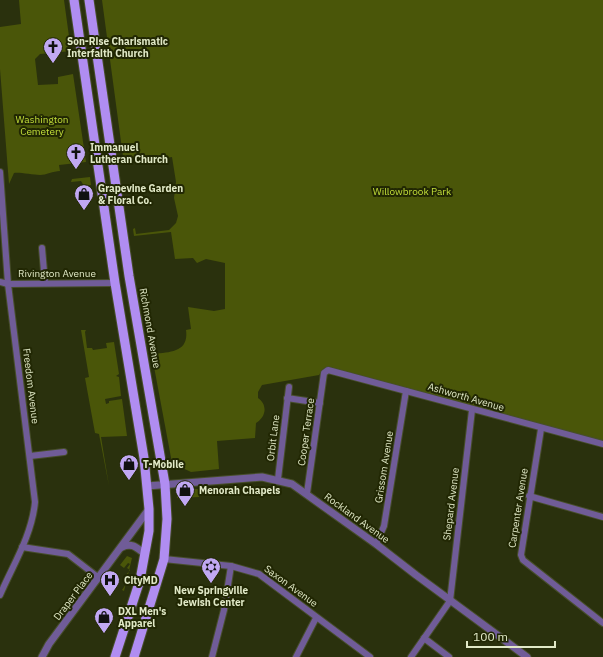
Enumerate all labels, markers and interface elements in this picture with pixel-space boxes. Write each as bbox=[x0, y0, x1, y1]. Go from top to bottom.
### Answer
place label: Son-Rise Charismatic Interfaith Church bbox=[67, 35, 168, 60]
church icon: Son-Rise Charismatic Interfaith Church bbox=[42, 36, 64, 64]
park label: Washington Cemetery bbox=[16, 113, 68, 138]
place label: Immanuel Lutheran Church bbox=[90, 141, 168, 166]
church icon: Immanuel Lutheran Church bbox=[65, 142, 87, 170]
place label: Grapevine Garden & Floral Co. bbox=[98, 182, 183, 207]
shop icon: Grapevine Garden & Floral Co. bbox=[73, 183, 95, 211]
park label: Willowbrook Park bbox=[373, 185, 452, 198]
street label: Rivington Avenue bbox=[18, 267, 96, 280]
street label: Richmond Avenue bbox=[137, 287, 164, 370]
street label: Freedom Avenue bbox=[20, 348, 42, 425]
street label: Ashworth Avenue bbox=[426, 380, 506, 414]
street label: Cooper Terrace bbox=[295, 397, 317, 467]
street label: Orbit Lane bbox=[264, 414, 282, 462]
street label: Grissom Avenue bbox=[372, 429, 396, 504]
shop icon: T-Mobile bbox=[118, 453, 140, 481]
place label: T-Mobile bbox=[143, 458, 184, 471]
street label: Shepard Avenue bbox=[440, 466, 462, 541]
street label: Carpenter Avenue bbox=[505, 467, 531, 549]
shop icon: Menorah Chapels bbox=[174, 479, 196, 507]
place label: Menorah Chapels bbox=[199, 484, 280, 497]
street label: Rockland Avenue bbox=[322, 490, 393, 546]
synagogue icon: New Springville Jewish Center bbox=[200, 556, 222, 584]
street label: Saxon Avenue bbox=[262, 562, 321, 610]
street label: Draper Place bbox=[50, 569, 96, 623]
hospital icon: CityMD bbox=[99, 569, 121, 597]
place label: CityMD bbox=[124, 574, 158, 587]
place label: New Springville Jewish Center bbox=[174, 584, 248, 609]
place label: DXL Men's Apparel bbox=[118, 605, 166, 630]
shop icon: DXL Men's Apparel bbox=[93, 606, 115, 634]
scale bar bbox=[467, 623, 555, 649]
text: 100 m bbox=[473, 629, 508, 644]

